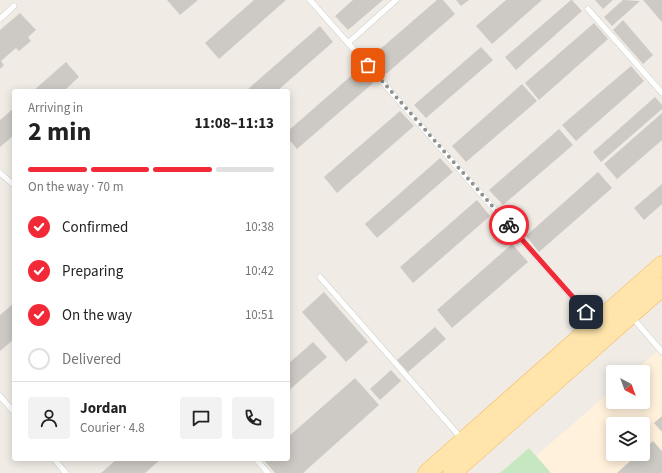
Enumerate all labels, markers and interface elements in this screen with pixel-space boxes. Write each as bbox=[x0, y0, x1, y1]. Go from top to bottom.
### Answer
pin bbox=[351, 48, 385, 82]
icon: bag bbox=[357, 54, 379, 76]
text: Arriving in bbox=[28, 99, 83, 117]
text: 2 min bbox=[28, 113, 91, 150]
text: 11:08–11:13 bbox=[194, 113, 274, 134]
text: On the way · 70 m bbox=[28, 178, 123, 196]
courier bbox=[489, 205, 529, 245]
icon: bike bbox=[498, 214, 520, 236]
icon: check bbox=[28, 216, 50, 238]
text: Confirmed bbox=[62, 217, 128, 238]
text: 10:38 bbox=[245, 218, 274, 236]
icon: check bbox=[28, 260, 50, 282]
text: Preparing bbox=[62, 261, 123, 282]
text: 10:42 bbox=[245, 262, 274, 280]
pin bbox=[569, 295, 603, 329]
icon: home bbox=[575, 301, 597, 323]
icon: check bbox=[28, 304, 50, 326]
text: On the way bbox=[62, 305, 132, 326]
text: 10:51 bbox=[245, 306, 274, 324]
text: Delivered bbox=[62, 349, 121, 370]
north arrow bbox=[606, 365, 650, 409]
map controls bbox=[606, 365, 650, 461]
button: person bbox=[28, 397, 70, 439]
button: chat bbox=[180, 397, 222, 439]
button: phone bbox=[232, 397, 274, 439]
text: Jordan bbox=[80, 398, 127, 419]
button: layers bbox=[606, 417, 650, 461]
text: Courier · 4.8 bbox=[80, 419, 145, 437]

